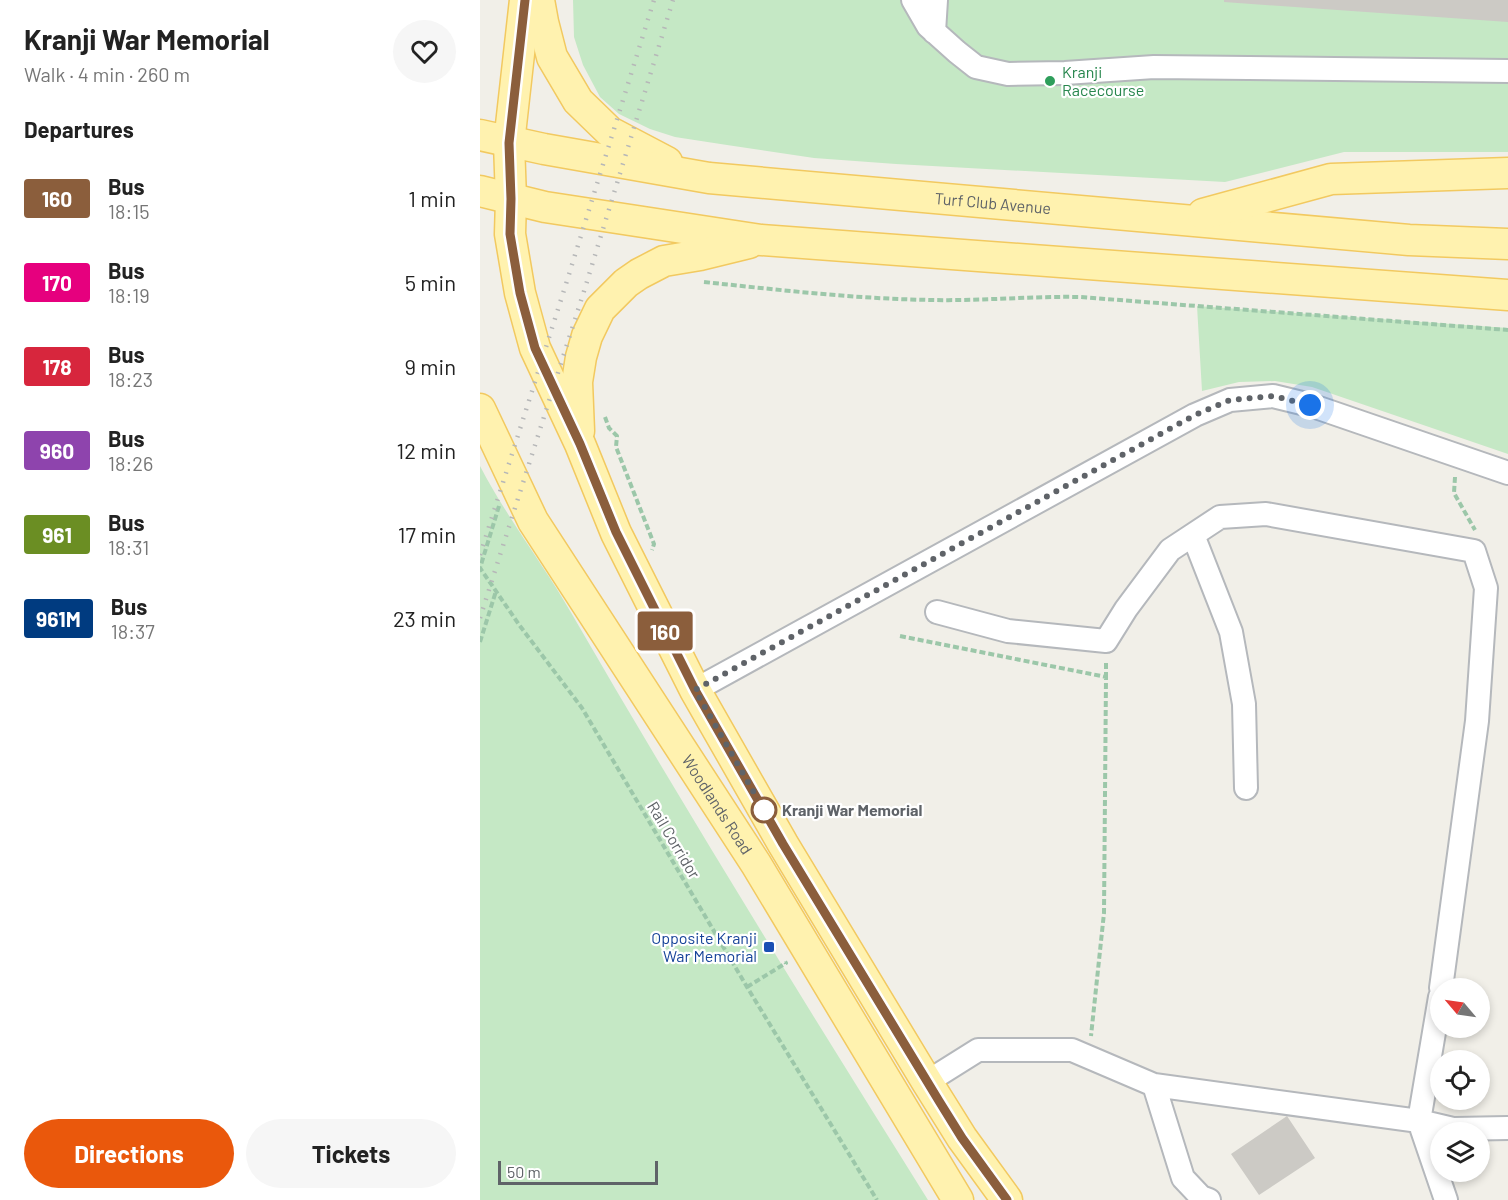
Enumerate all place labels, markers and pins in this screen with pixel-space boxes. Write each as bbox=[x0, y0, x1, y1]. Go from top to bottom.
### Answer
place label: Kranji Racecourse bbox=[1062, 62, 1144, 99]
marker: Kranji Racecourse bbox=[1043, 74, 1057, 88]
marker: Kranji War Memorial bbox=[751, 797, 777, 823]
place label: Kranji War Memorial bbox=[782, 800, 922, 819]
place label: Opposite Kranji War Memorial bbox=[651, 928, 757, 965]
marker: Opposite Kranji War Memorial bbox=[762, 940, 776, 954]

